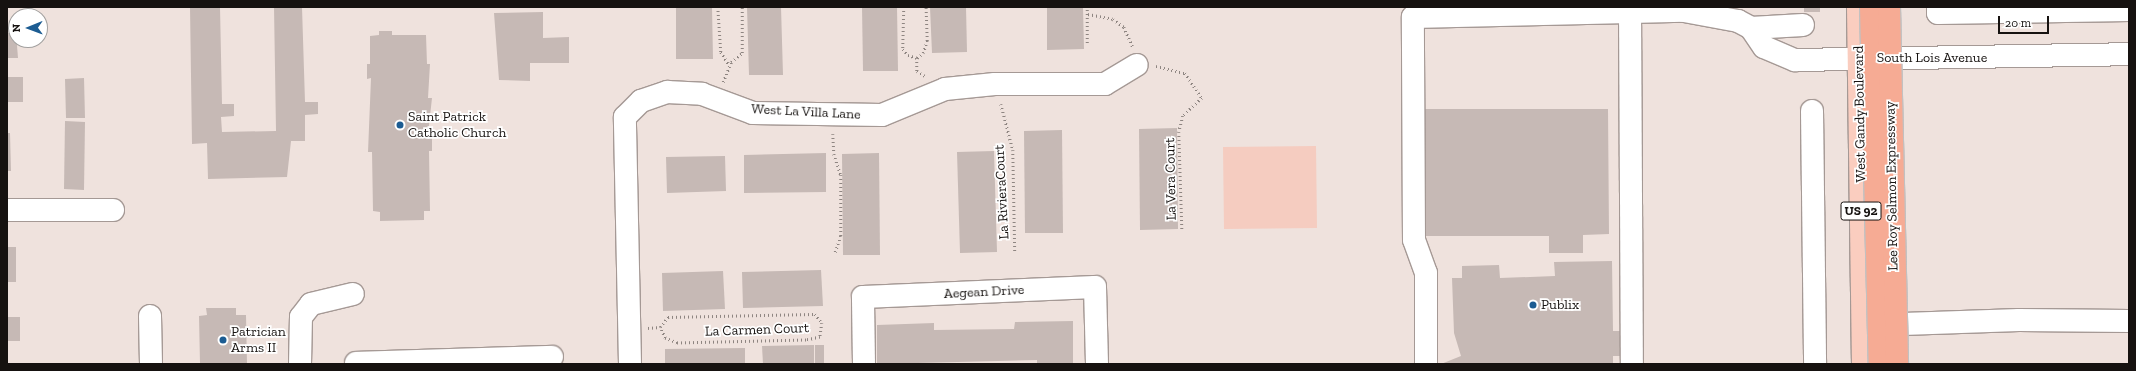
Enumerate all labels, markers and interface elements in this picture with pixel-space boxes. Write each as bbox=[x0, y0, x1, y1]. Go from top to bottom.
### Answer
north arrow bbox=[8, 8, 48, 48]
scale bar bbox=[2000, 8, 2051, 34]
text: 20 m bbox=[2005, 16, 2031, 30]
text: N bbox=[10, 24, 23, 33]
street label: West Gandy Boulevard bbox=[1850, 45, 1870, 183]
street label: South Lois Avenue bbox=[1876, 50, 1988, 66]
street label: West La Villa Lane bbox=[751, 101, 861, 123]
street label: Lee Roy Selmon Expressway bbox=[1882, 101, 1902, 271]
place label: Saint Patrick Catholic Church bbox=[408, 109, 506, 142]
marker: Saint Patrick Catholic Church bbox=[395, 120, 405, 130]
street label: La Vera Court bbox=[1162, 137, 1180, 221]
street label: La RivieraCourt bbox=[991, 144, 1013, 240]
road number: US 92 bbox=[1840, 200, 1882, 222]
street label: Aegean Drive bbox=[943, 282, 1025, 302]
place label: Publix bbox=[1541, 297, 1579, 313]
marker: Publix bbox=[1528, 300, 1538, 310]
street label: La Carmen Court bbox=[705, 320, 809, 340]
place label: Patrician Arms II bbox=[231, 324, 286, 356]
marker: Patrician Arms II bbox=[218, 335, 228, 345]

